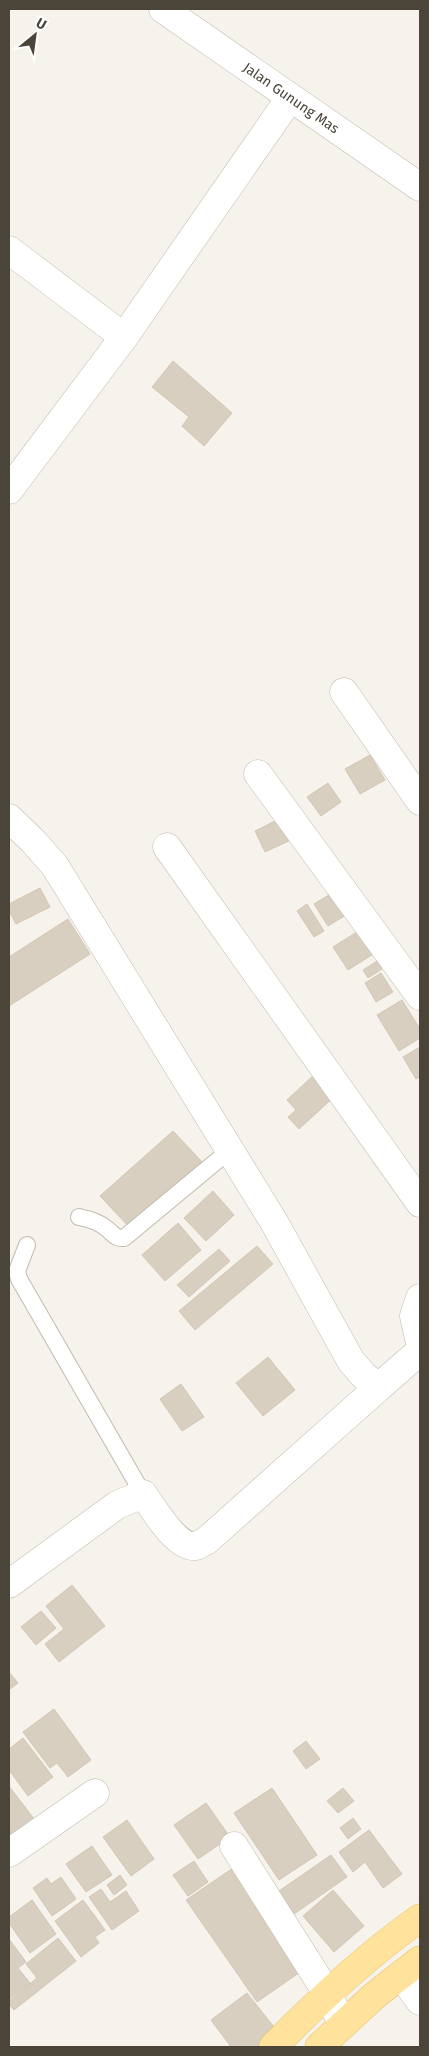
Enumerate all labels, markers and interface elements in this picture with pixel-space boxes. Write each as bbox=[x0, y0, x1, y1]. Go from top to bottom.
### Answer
north arrow bbox=[10, 10, 60, 60]
text: U bbox=[33, 14, 49, 34]
street label: Jalan Gunung Mas bbox=[240, 59, 343, 138]

